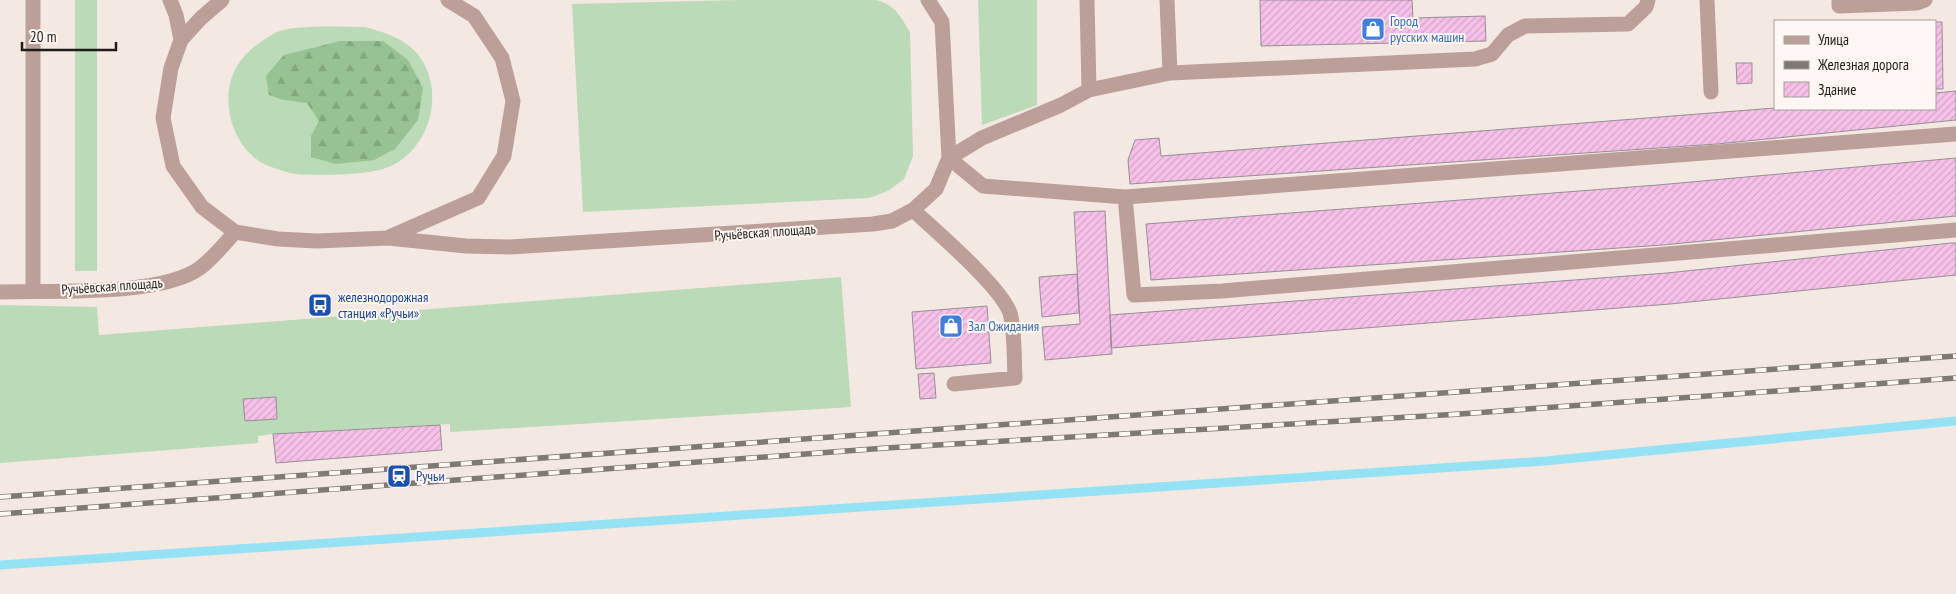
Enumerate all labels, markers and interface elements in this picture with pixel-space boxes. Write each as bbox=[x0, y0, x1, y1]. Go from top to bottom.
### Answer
place label: Город русских машин bbox=[1390, 12, 1464, 46]
shop icon: Город русских машин bbox=[1360, 16, 1386, 42]
scale bar bbox=[22, 20, 116, 52]
legend bbox=[1774, 20, 1936, 110]
text: 20 m bbox=[30, 27, 56, 46]
text: Улица bbox=[1818, 30, 1849, 49]
text: Железная дорога bbox=[1817, 55, 1909, 74]
text: Здание bbox=[1818, 80, 1856, 99]
street label: Ручьёвская площадь bbox=[714, 219, 816, 245]
street label: Ручьёвская площадь bbox=[61, 273, 163, 299]
place label: железнодорожная станция «Ручьи» bbox=[338, 288, 428, 322]
bus stop icon: железнодорожная станция «Ручьи» bbox=[307, 292, 333, 318]
shop icon: Зал Ожидания bbox=[938, 313, 964, 339]
place label: Зал Ожидания bbox=[968, 317, 1039, 335]
station icon: Ручьи bbox=[386, 463, 412, 489]
place label: Ручьи bbox=[416, 467, 445, 485]

